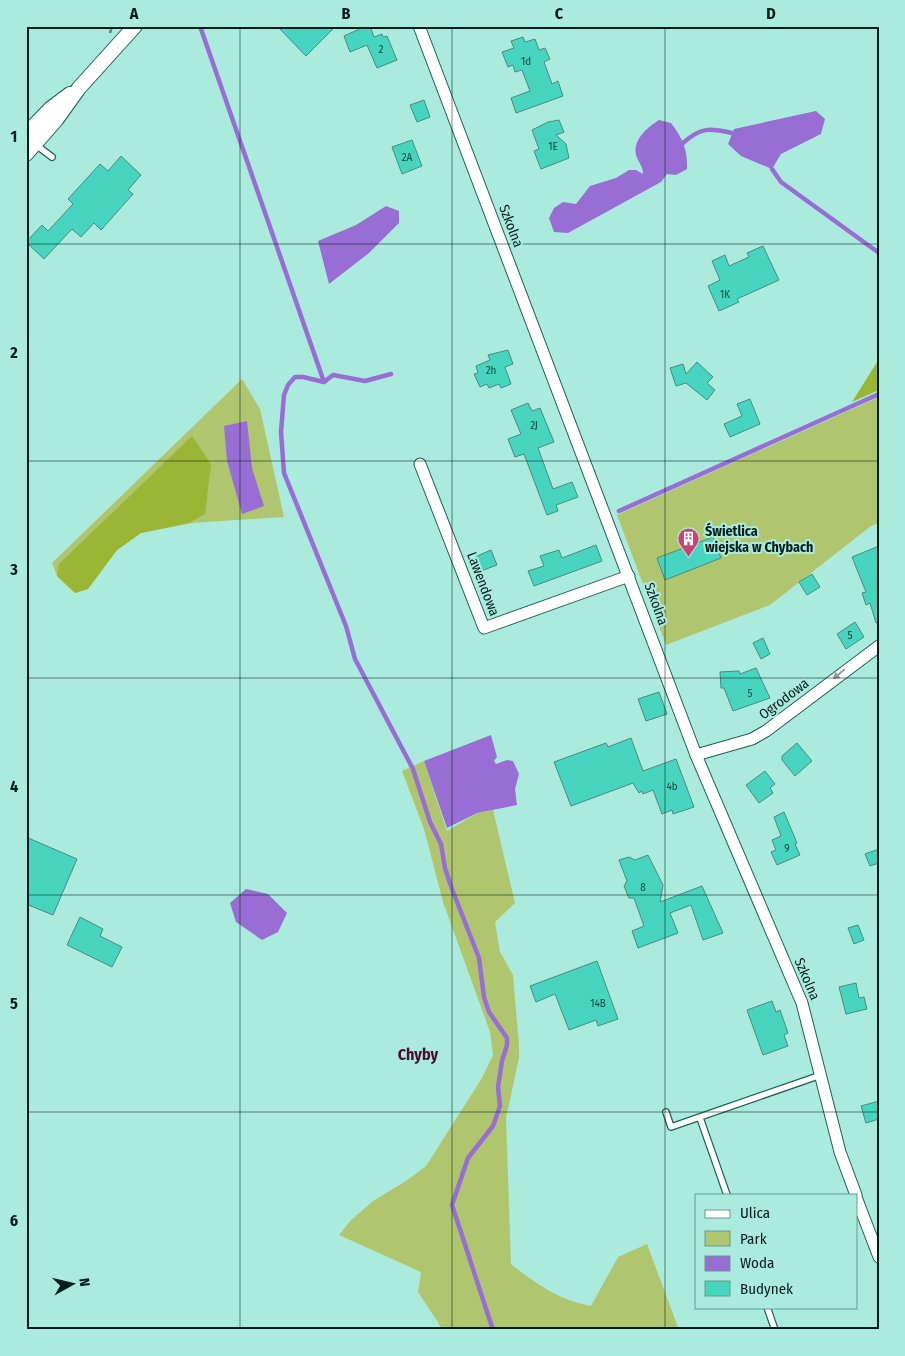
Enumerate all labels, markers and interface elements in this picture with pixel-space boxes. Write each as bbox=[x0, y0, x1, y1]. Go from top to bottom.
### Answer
text: A bbox=[129, 4, 139, 23]
text: B bbox=[342, 4, 351, 23]
text: C bbox=[555, 4, 564, 23]
text: D bbox=[766, 4, 776, 23]
house number: 2 bbox=[379, 43, 384, 56]
house number: 1d bbox=[521, 55, 531, 68]
text: 1 bbox=[11, 127, 17, 146]
house number: 1E bbox=[548, 140, 558, 153]
house number: 2A bbox=[402, 151, 413, 164]
street label: Szkolna bbox=[495, 202, 527, 250]
house number: 1K bbox=[720, 288, 730, 301]
text: 2 bbox=[9, 343, 18, 362]
house number: 2h bbox=[486, 364, 496, 377]
house number: 2J bbox=[530, 419, 538, 432]
place label: Świetlica wiejska w Chybach bbox=[705, 522, 813, 556]
building icon: Świetlica wiejska w Chybach bbox=[677, 527, 701, 558]
street label: Lawendowa bbox=[463, 550, 503, 618]
text: 3 bbox=[9, 560, 18, 579]
street label: Szkolna bbox=[640, 580, 672, 628]
house number: 5 bbox=[847, 629, 853, 642]
one-way arrow bbox=[833, 669, 846, 680]
street label: Ogrodowa bbox=[756, 675, 812, 723]
house number: 5 bbox=[747, 687, 753, 700]
text: 4 bbox=[10, 777, 18, 796]
house number: 4b bbox=[666, 780, 678, 793]
house number: 9 bbox=[784, 842, 790, 855]
house number: 8 bbox=[640, 881, 646, 894]
street label: Szkolna bbox=[791, 955, 823, 1003]
text: 5 bbox=[10, 994, 18, 1013]
house number: 14B bbox=[590, 997, 606, 1010]
district label: Chyby bbox=[398, 1045, 439, 1064]
legend bbox=[695, 1194, 858, 1308]
text: Ulica bbox=[740, 1204, 770, 1222]
text: 6 bbox=[10, 1211, 18, 1230]
text: Park bbox=[740, 1230, 767, 1248]
text: Woda bbox=[740, 1254, 774, 1272]
north arrow bbox=[48, 1258, 98, 1308]
text: N bbox=[75, 1277, 93, 1288]
text: Budynek bbox=[740, 1280, 793, 1298]

